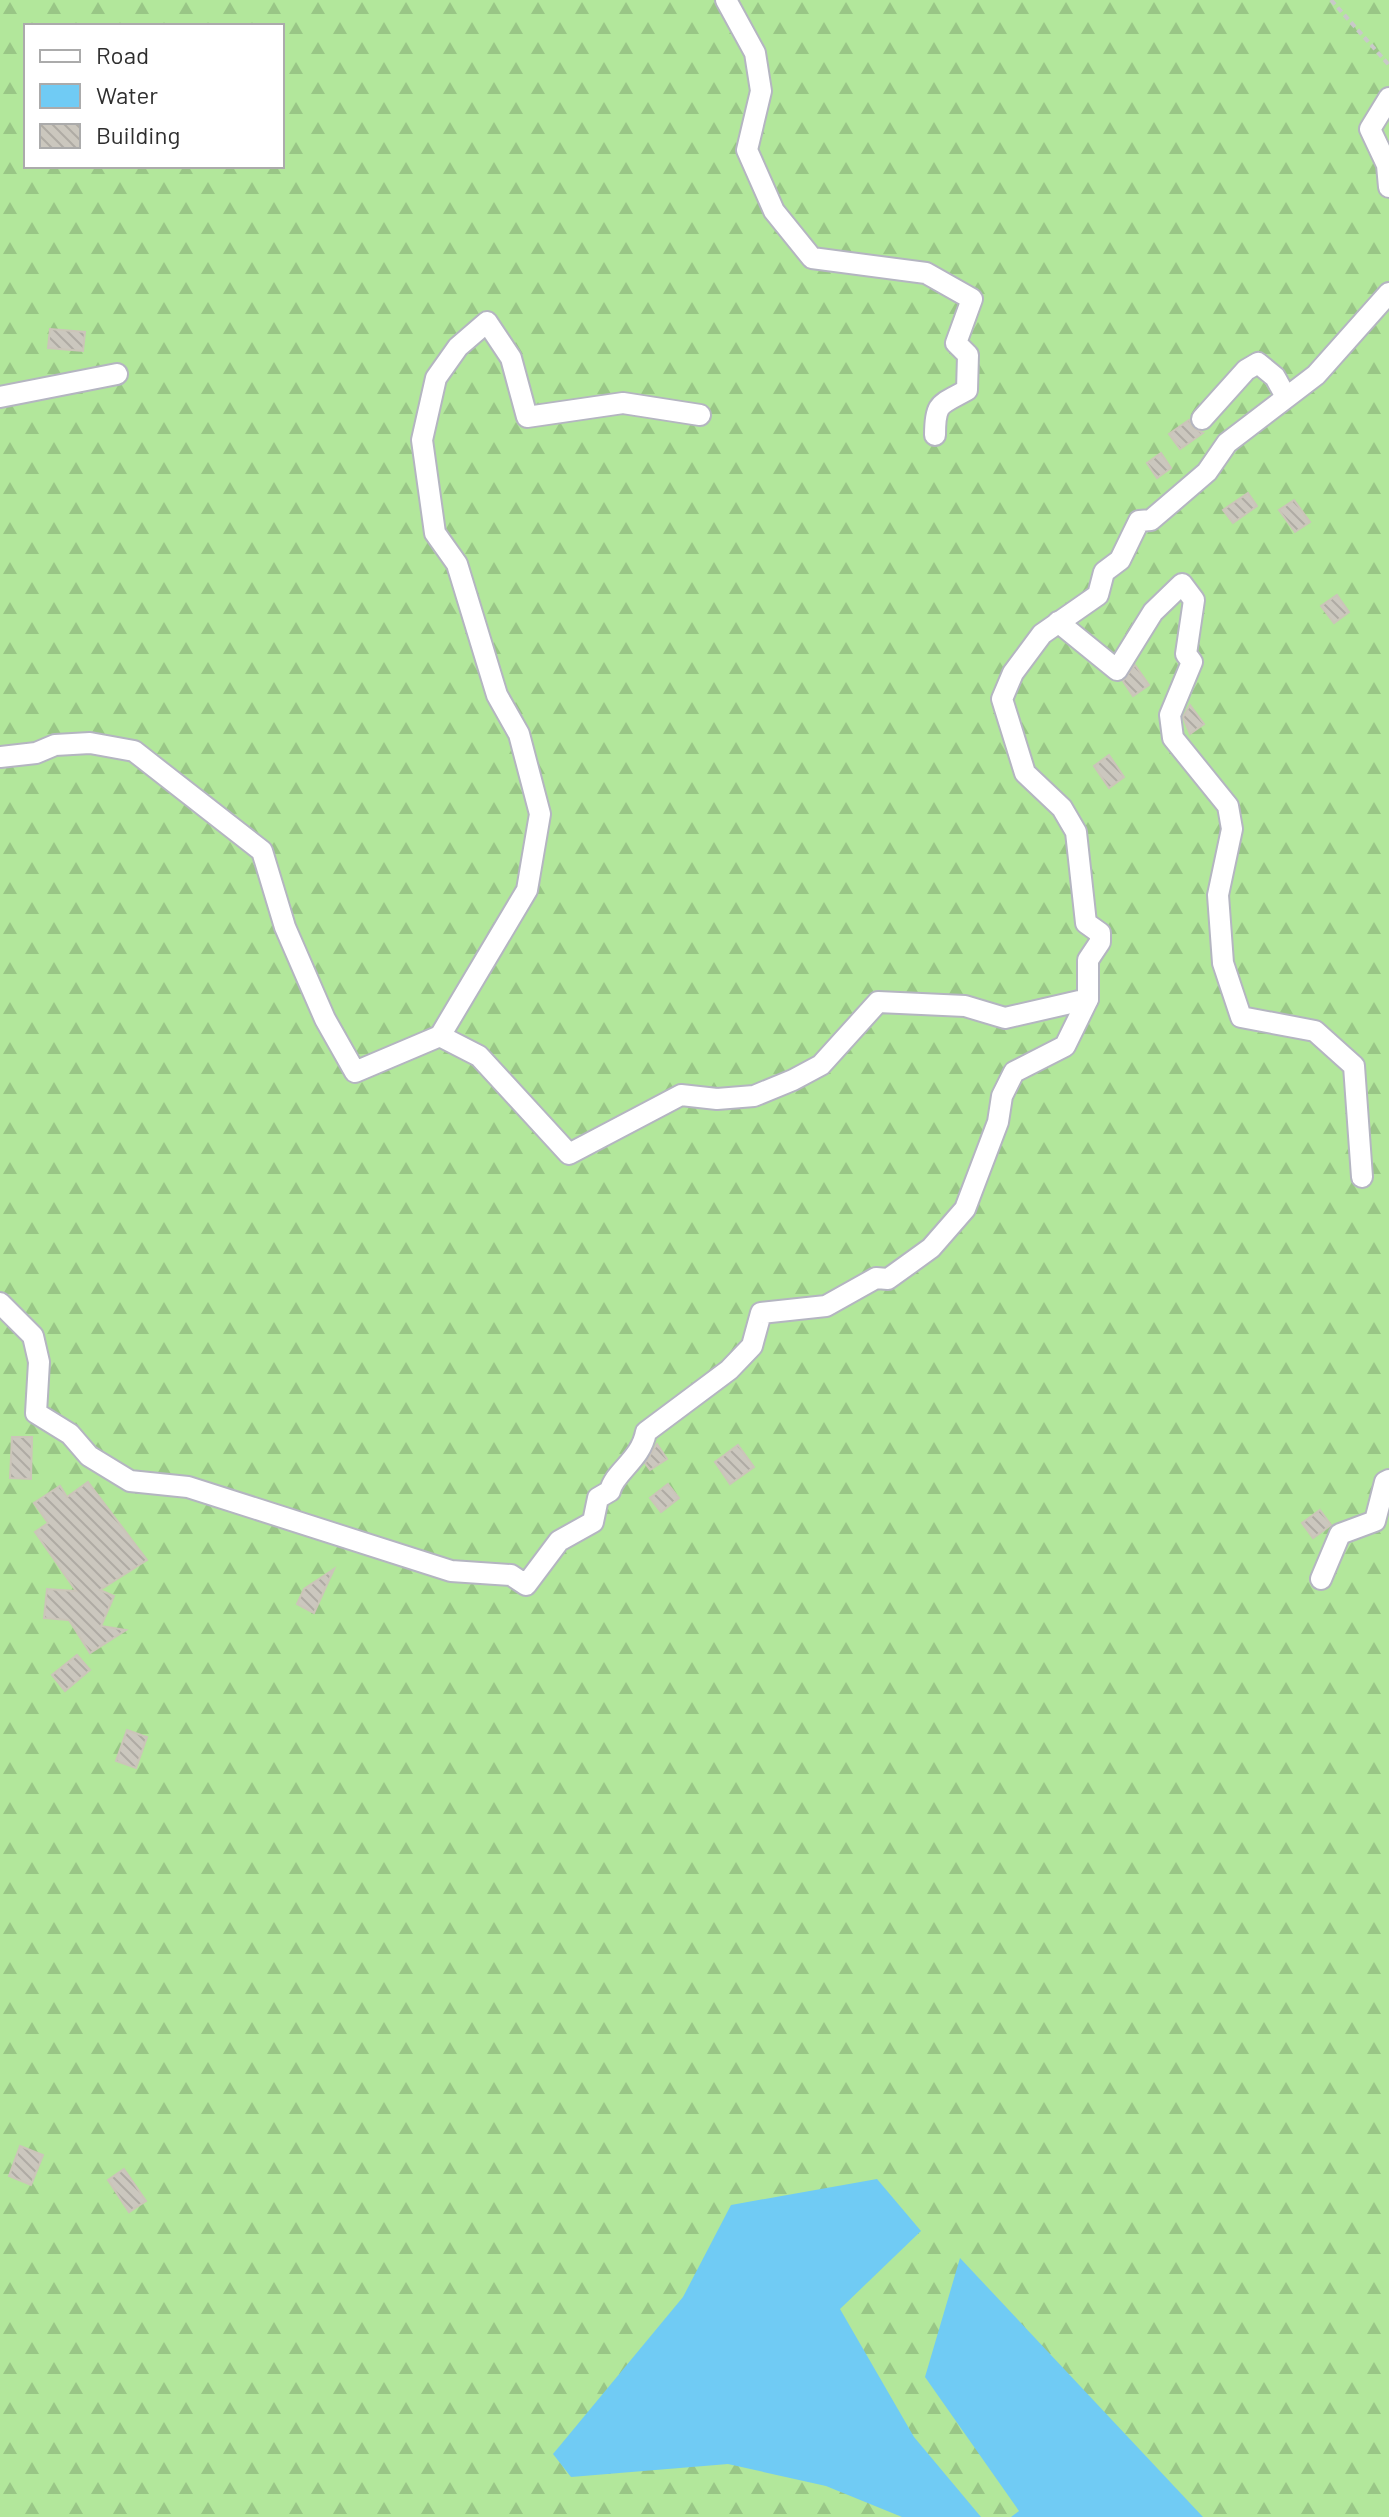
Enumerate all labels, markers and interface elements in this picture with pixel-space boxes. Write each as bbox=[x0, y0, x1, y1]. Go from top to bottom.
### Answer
legend bbox=[24, 24, 284, 168]
text: Road bbox=[96, 40, 149, 69]
text: Water bbox=[96, 80, 158, 109]
text: Building bbox=[96, 120, 180, 149]

